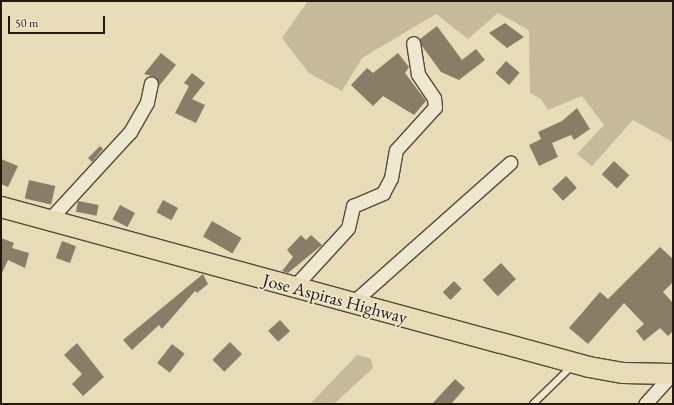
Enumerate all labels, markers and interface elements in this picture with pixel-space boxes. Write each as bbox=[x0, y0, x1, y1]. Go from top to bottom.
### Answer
scale bar bbox=[10, 8, 107, 34]
text: 50 m bbox=[15, 15, 38, 31]
street label: Jose Aspiras Highway bbox=[260, 269, 410, 329]

